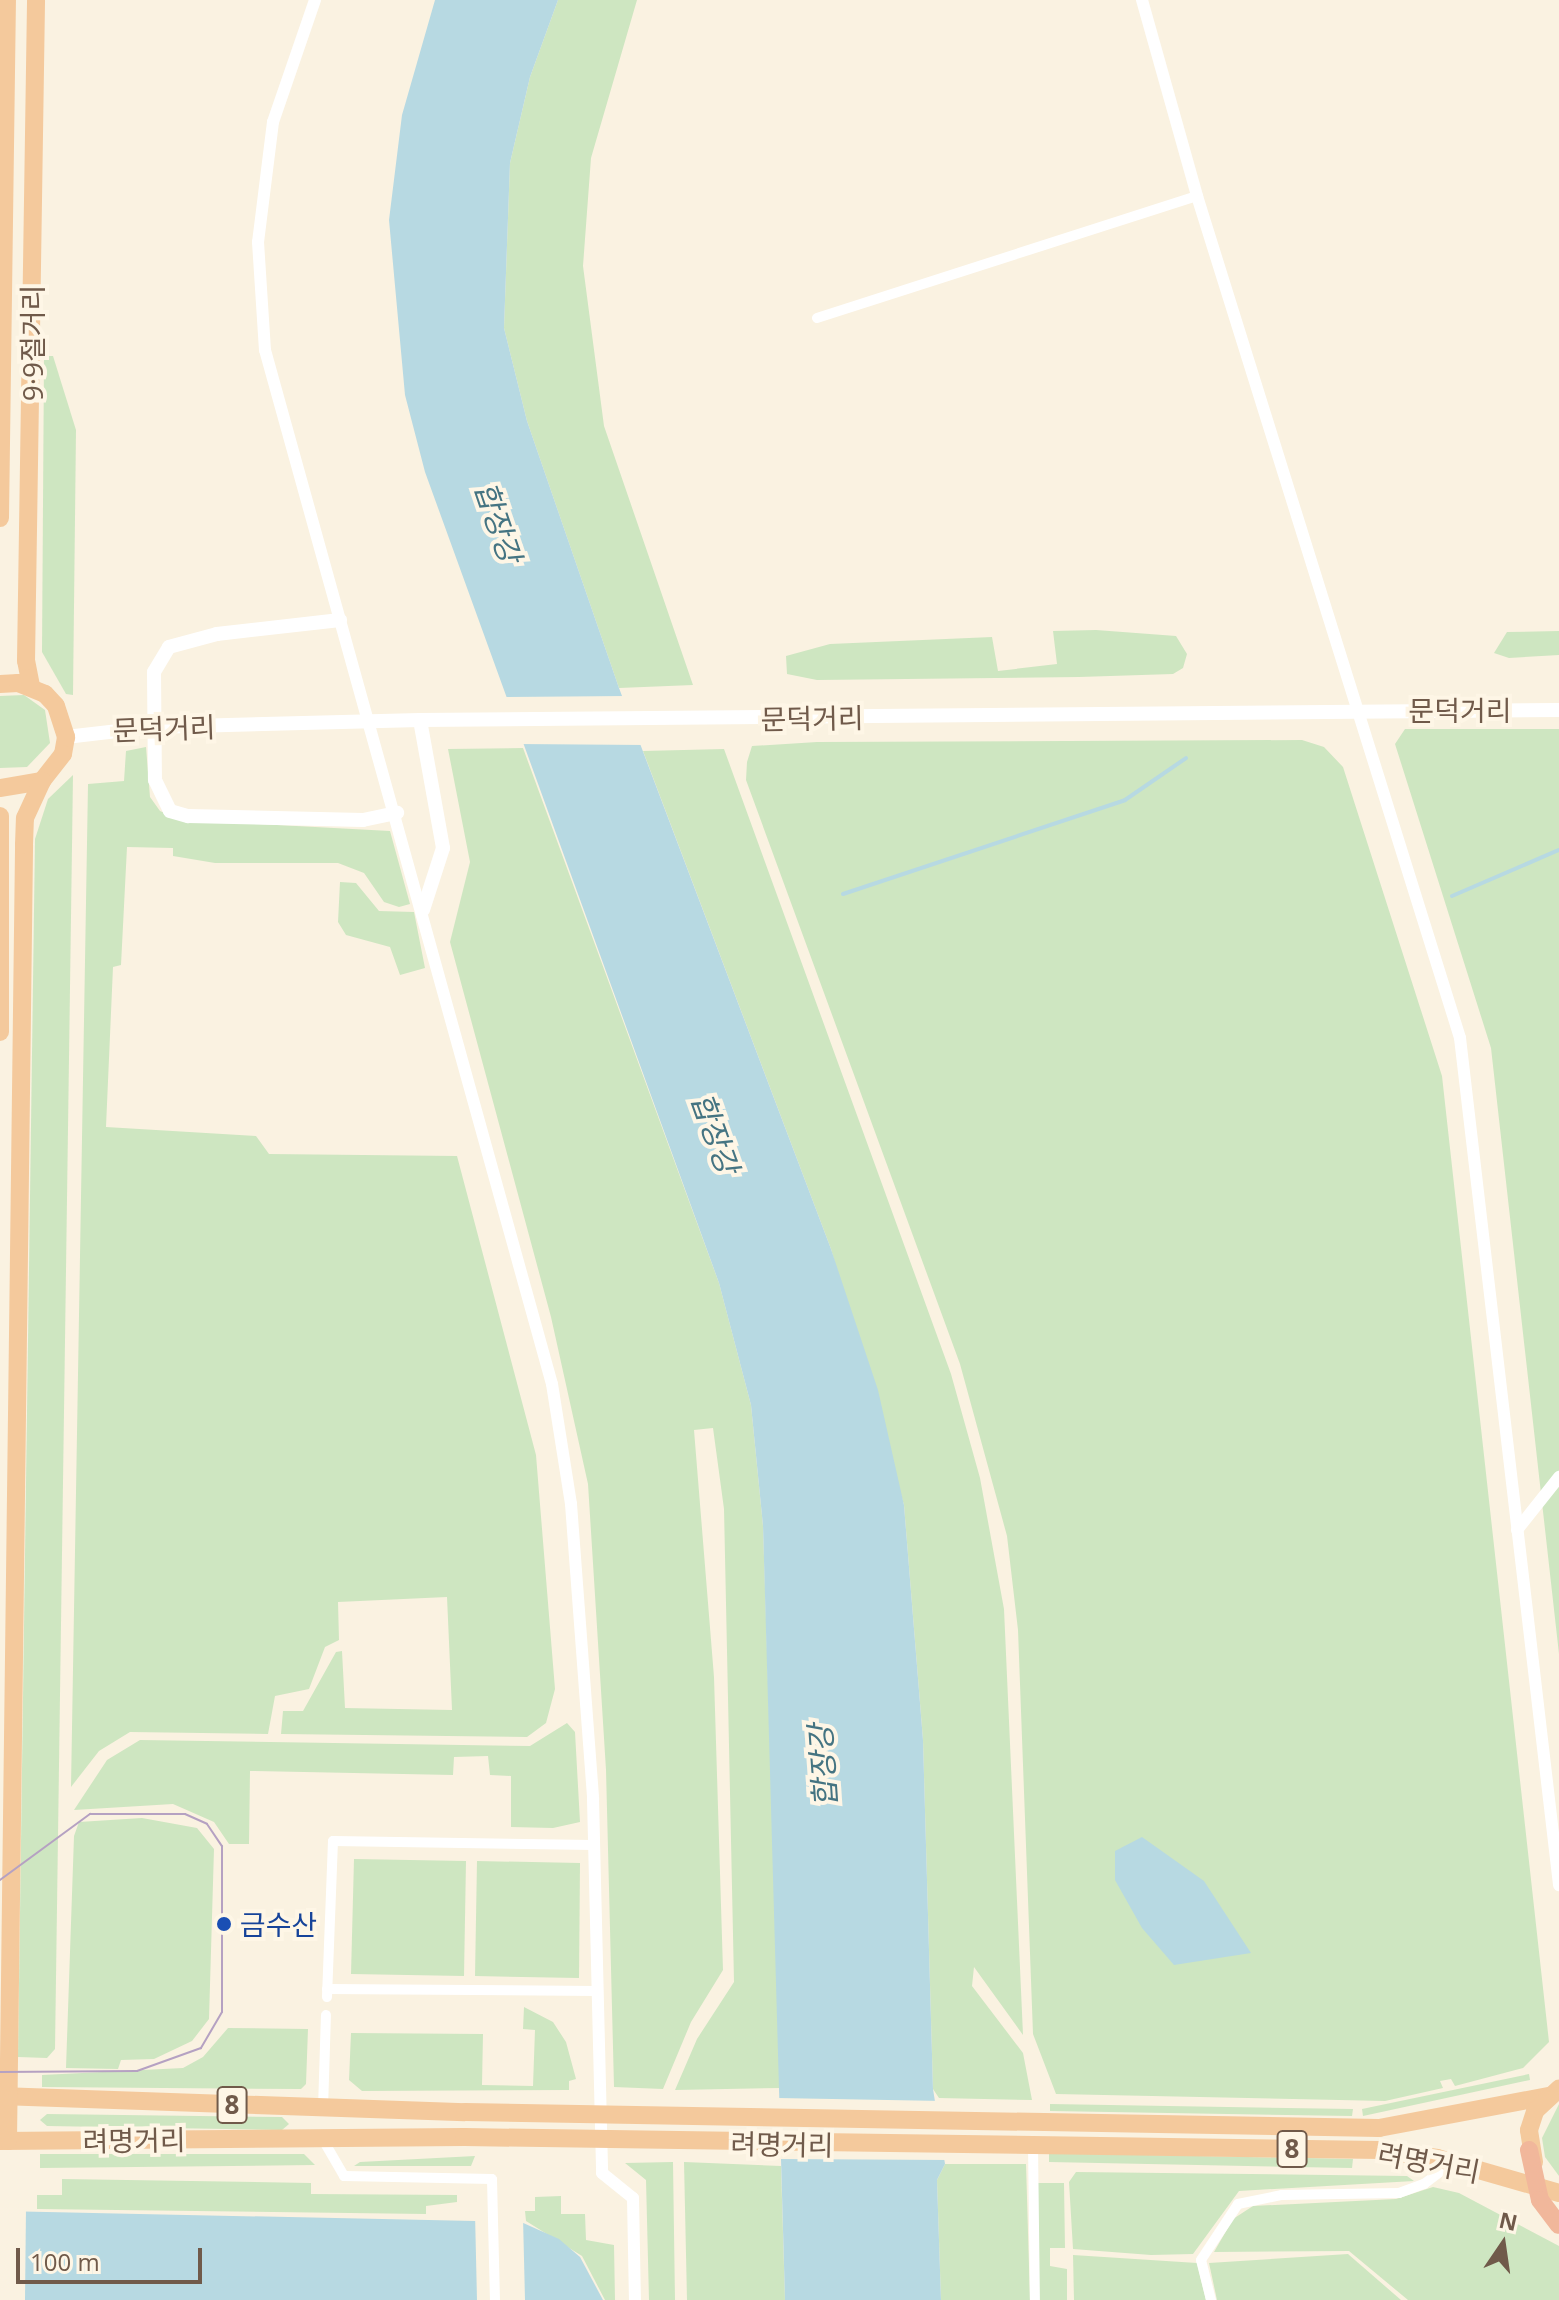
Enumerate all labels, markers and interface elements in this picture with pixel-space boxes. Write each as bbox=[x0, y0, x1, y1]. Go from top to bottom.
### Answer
street label: 9·9절거리 bbox=[15, 285, 49, 401]
water label: 합장강 bbox=[468, 477, 528, 567]
street label: 문덕거리 bbox=[1408, 693, 1512, 727]
street label: 문덕거리 bbox=[760, 700, 864, 736]
street label: 문덕거리 bbox=[112, 709, 216, 747]
water label: 합장강 bbox=[684, 1088, 746, 1178]
water label: 합장강 bbox=[802, 1723, 844, 1809]
place label: 금수산 bbox=[240, 1907, 317, 1941]
marker: 금수산 bbox=[215, 1915, 233, 1933]
road number: 8 bbox=[216, 2083, 248, 2127]
street label: 려명거리 bbox=[82, 2122, 186, 2158]
street label: 려명거리 bbox=[730, 2126, 834, 2162]
road number: 8 bbox=[1276, 2127, 1308, 2171]
street label: 려명거리 bbox=[1375, 2136, 1483, 2188]
north arrow bbox=[1463, 2204, 1543, 2284]
text: N bbox=[1496, 2204, 1520, 2237]
scale bar bbox=[20, 2232, 206, 2282]
text: 100 m bbox=[30, 2245, 100, 2278]

